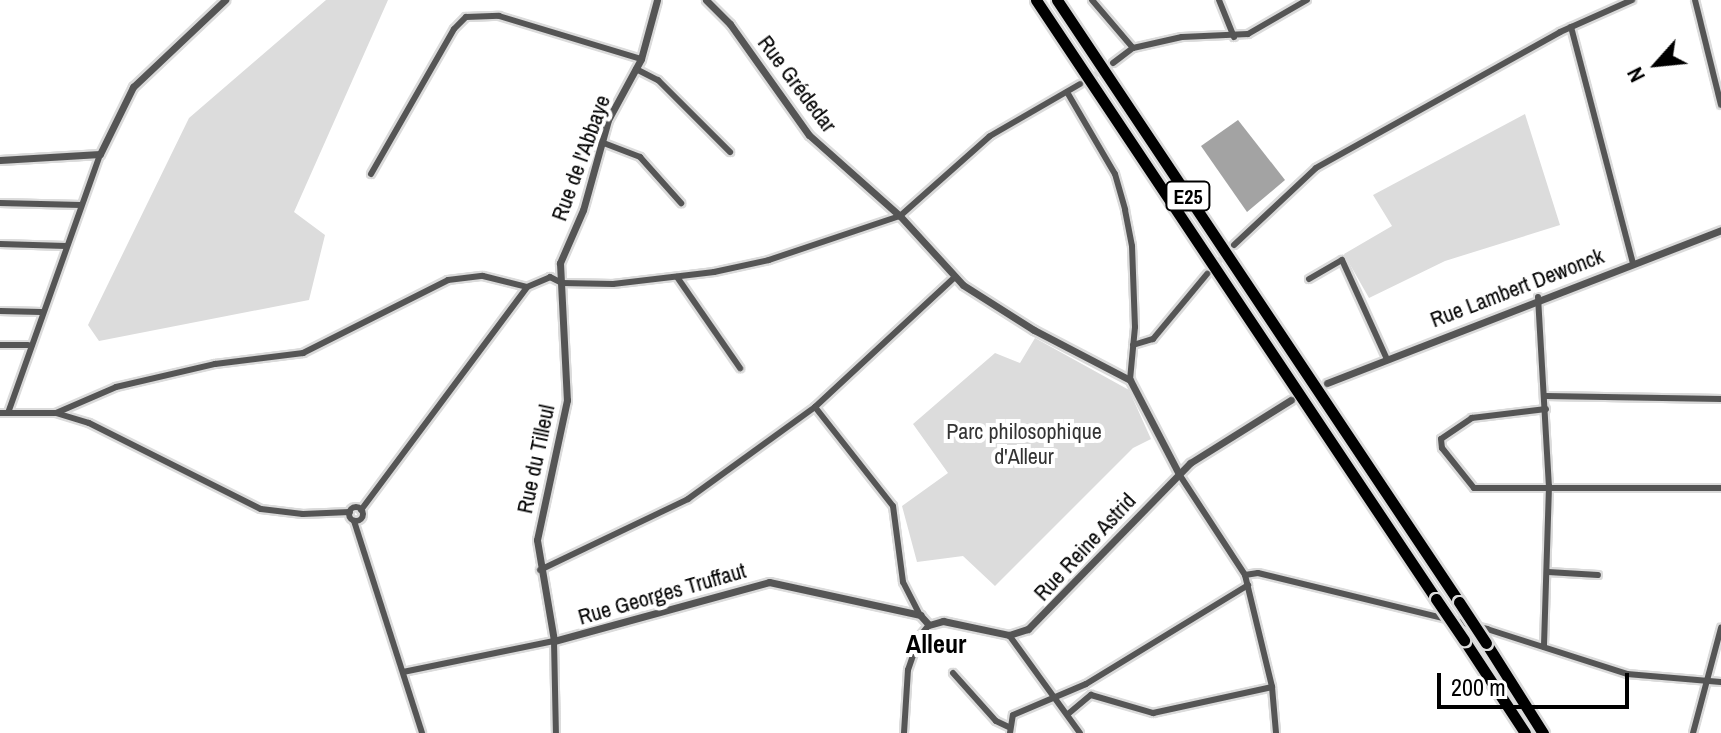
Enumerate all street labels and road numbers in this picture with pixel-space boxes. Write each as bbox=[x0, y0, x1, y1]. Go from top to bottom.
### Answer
street label: Rue Grédedar bbox=[752, 30, 842, 138]
street label: Rue de l'Abbaye bbox=[546, 92, 616, 224]
road number: E25 bbox=[1164, 180, 1212, 212]
street label: Rue Lambert Dewonck bbox=[1427, 243, 1607, 333]
street label: Rue du Tilleul bbox=[512, 402, 560, 516]
street label: Rue Reine Astrid bbox=[1028, 487, 1142, 607]
street label: Rue Georges Truffaut bbox=[575, 557, 749, 631]

